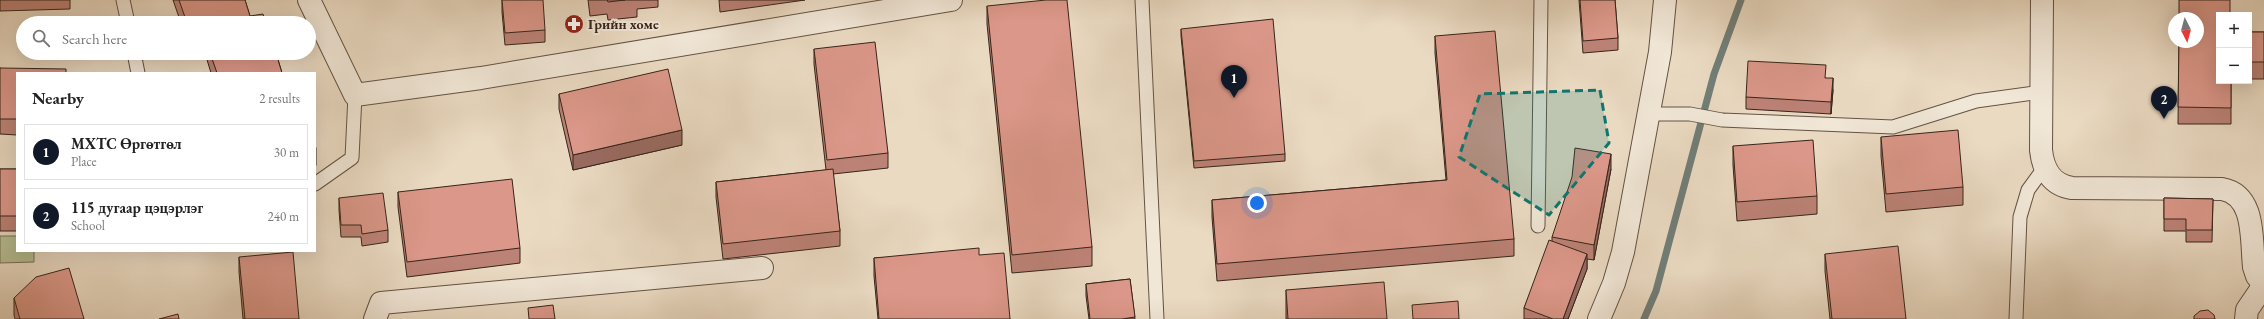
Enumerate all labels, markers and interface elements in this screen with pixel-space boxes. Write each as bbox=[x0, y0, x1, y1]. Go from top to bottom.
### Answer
north arrow bbox=[2168, 12, 2204, 48]
map controls bbox=[2216, 12, 2252, 84]
button: + bbox=[2216, 12, 2252, 48]
pharmacy icon: Грийн хоме bbox=[563, 13, 585, 35]
place label: Грийн хоме bbox=[588, 15, 659, 33]
search box bbox=[16, 16, 316, 60]
icon: search bbox=[30, 27, 52, 49]
text: Search here bbox=[62, 29, 127, 48]
button: − bbox=[2216, 48, 2252, 84]
pin: 1 bbox=[1221, 65, 1247, 98]
pin: 2 bbox=[2151, 86, 2177, 119]
text: Nearby bbox=[32, 87, 84, 109]
text: 2 results bbox=[259, 90, 300, 107]
text: МХТС Өргөтгөл bbox=[71, 134, 182, 153]
text: 1 bbox=[43, 144, 49, 161]
text: 30 m bbox=[274, 144, 299, 161]
text: Place bbox=[71, 153, 97, 170]
your location bbox=[1247, 193, 1267, 213]
text: 115 дугаар цэцэрлэг bbox=[71, 198, 203, 217]
text: 2 bbox=[43, 208, 49, 225]
text: 240 m bbox=[268, 208, 299, 225]
text: School bbox=[71, 217, 105, 234]

